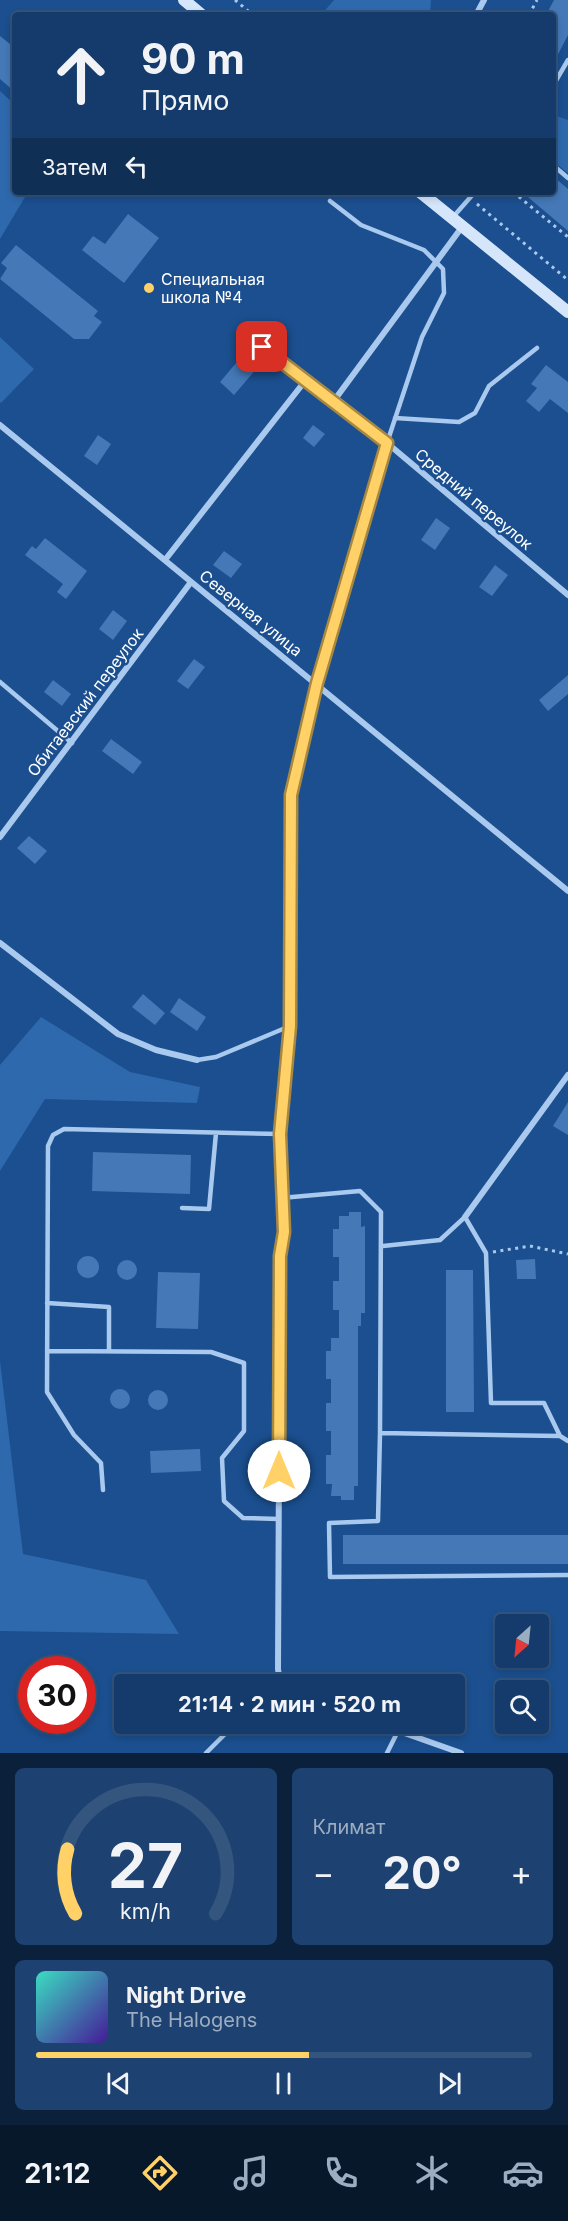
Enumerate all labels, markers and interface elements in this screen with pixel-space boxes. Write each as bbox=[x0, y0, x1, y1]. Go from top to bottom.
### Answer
text: 90 m bbox=[141, 33, 245, 84]
icon: ahead bbox=[42, 36, 120, 114]
text: Прямо bbox=[141, 84, 230, 117]
icon: left bbox=[120, 150, 153, 183]
text: Затем bbox=[42, 154, 108, 180]
place label: Специальная школа №4 bbox=[161, 269, 265, 307]
marker: Специальная школа №4 bbox=[142, 281, 156, 295]
pin bbox=[236, 321, 287, 372]
icon: arrive bbox=[245, 330, 278, 363]
street label: Средний переулок bbox=[411, 444, 537, 554]
street label: Северная улица bbox=[196, 565, 306, 661]
street label: Обитаевский переулок bbox=[23, 624, 147, 780]
position arrow bbox=[247, 1439, 311, 1503]
north arrow bbox=[495, 1614, 549, 1668]
map controls bbox=[495, 1614, 549, 1734]
speed limit sign: 30 bbox=[18, 1656, 96, 1734]
button: search bbox=[495, 1680, 549, 1734]
text: 21:14 · 2 мин · 520 m bbox=[178, 1691, 401, 1717]
text: Климат bbox=[313, 1815, 385, 1839]
text: 27 bbox=[108, 1828, 184, 1903]
text: 20° bbox=[383, 1845, 462, 1900]
text: − bbox=[313, 1853, 334, 1893]
text: + bbox=[510, 1853, 532, 1893]
text: km/h bbox=[120, 1898, 171, 1924]
text: Night Drive bbox=[126, 1982, 246, 2008]
text: The Halogens bbox=[126, 2008, 257, 2032]
icon: previous bbox=[102, 2067, 135, 2100]
icon: pause bbox=[267, 2067, 300, 2100]
icon: next bbox=[433, 2067, 466, 2100]
icon: directions bbox=[139, 2152, 181, 2194]
icon: music bbox=[230, 2152, 272, 2194]
icon: phone bbox=[320, 2152, 362, 2194]
icon: climate bbox=[411, 2152, 453, 2194]
icon: car bbox=[502, 2152, 544, 2194]
text: 21:12 bbox=[24, 2157, 91, 2190]

